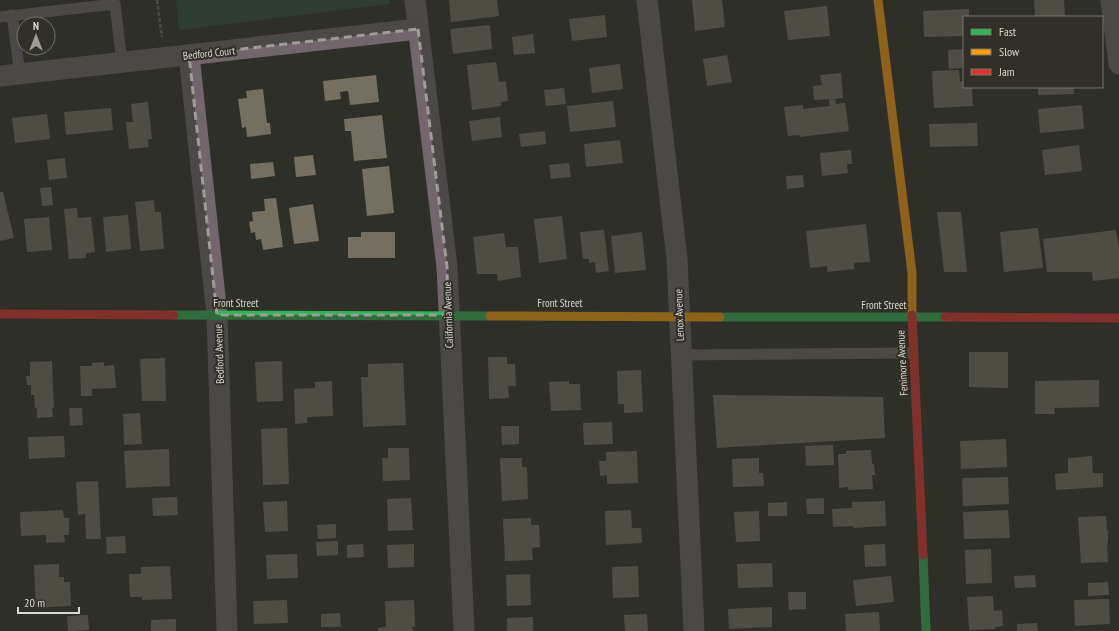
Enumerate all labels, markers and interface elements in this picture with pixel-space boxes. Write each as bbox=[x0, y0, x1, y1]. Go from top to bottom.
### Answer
north arrow bbox=[16, 16, 56, 56]
legend bbox=[963, 16, 1103, 88]
text: N bbox=[33, 19, 39, 33]
text: Fast bbox=[999, 24, 1017, 39]
street label: Bedford Court bbox=[182, 43, 236, 63]
text: Slow bbox=[999, 44, 1020, 59]
text: Jam bbox=[998, 64, 1015, 79]
street label: California Avenue bbox=[440, 281, 456, 348]
street label: Lenox Avenue bbox=[671, 288, 687, 341]
street label: Front Street bbox=[213, 296, 259, 310]
street label: Front Street bbox=[537, 296, 583, 310]
street label: Front Street bbox=[861, 298, 907, 312]
street label: Bedford Avenue bbox=[211, 324, 227, 384]
street label: Fenimore Avenue bbox=[893, 329, 911, 396]
scale bar bbox=[18, 589, 79, 615]
text: 20 m bbox=[24, 595, 45, 610]

